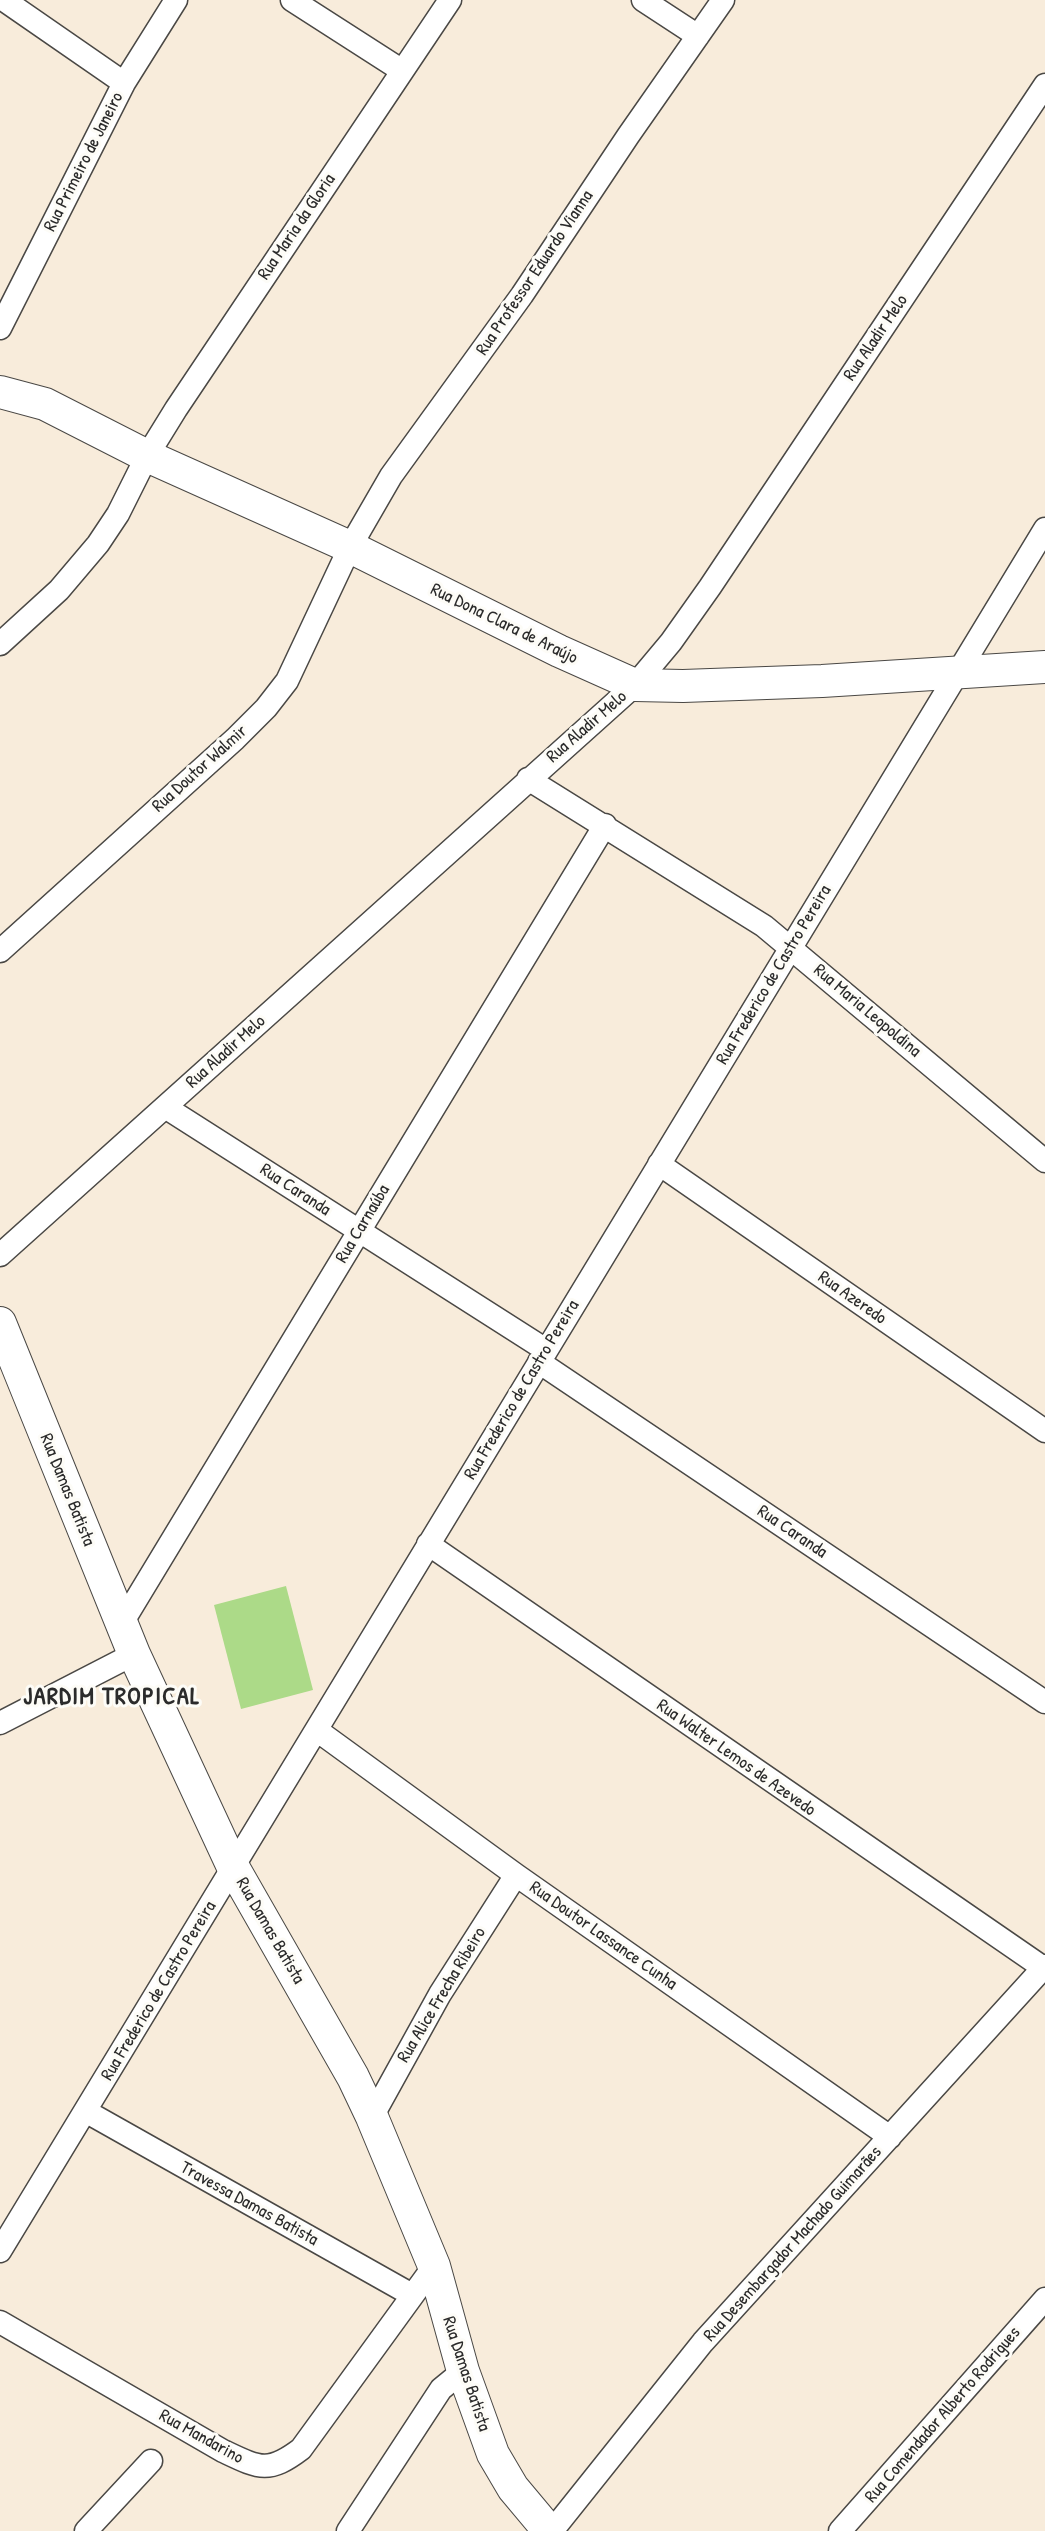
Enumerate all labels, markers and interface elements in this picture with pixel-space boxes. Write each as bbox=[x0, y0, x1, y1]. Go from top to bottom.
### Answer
street label: Rua Primeiro de Janeiro bbox=[40, 89, 128, 235]
street label: Rua Maria da Gloria bbox=[254, 170, 340, 284]
street label: Rua Professor Eduardo Vianna bbox=[472, 186, 598, 360]
street label: Rua Aladir Melo bbox=[839, 291, 913, 385]
street label: Rua Dona Clara de Araújo bbox=[427, 579, 581, 669]
street label: Rua Aladir Melo bbox=[542, 686, 632, 768]
street label: Rua Doutor Walmir bbox=[148, 721, 252, 817]
street label: Rua Frederico de Castro Pereira bbox=[712, 881, 836, 1069]
street label: Rua Maria Leopoldina bbox=[809, 960, 925, 1062]
street label: Rua Aladir Melo bbox=[182, 1011, 270, 1093]
street label: Rua Caranda bbox=[256, 1159, 334, 1221]
street label: Rua Carnaúba bbox=[331, 1181, 395, 1267]
street label: Rua Azeredo bbox=[814, 1267, 890, 1329]
street label: Rua Frederico de Castro Pereira bbox=[460, 1296, 584, 1484]
street label: Rua Damas Batista bbox=[35, 1431, 99, 1549]
street label: Rua Caranda bbox=[753, 1501, 831, 1563]
district label: JARDIM TROPICAL bbox=[23, 1684, 201, 1712]
street label: Rua Walter Lemos de Azevedo bbox=[652, 1695, 820, 1821]
street label: Rua Damas Batista bbox=[231, 1874, 309, 1988]
street label: Rua Doutor Lassance Cunha bbox=[525, 1877, 681, 1995]
street label: Rua Frederico de Castro Pereira bbox=[97, 1897, 221, 2085]
street label: Rua Alice Frecha Ribeiro bbox=[393, 1923, 491, 2067]
street label: Rua Desembargador Machado Guimarães bbox=[700, 2142, 886, 2346]
street label: Travessa Damas Batista bbox=[176, 2157, 322, 2251]
street label: Rua Damas Batista bbox=[437, 2314, 495, 2434]
street label: Rua Comendador Alberto Rodrigues bbox=[861, 2323, 1025, 2507]
street label: Rua Mandarino bbox=[155, 2405, 247, 2469]

